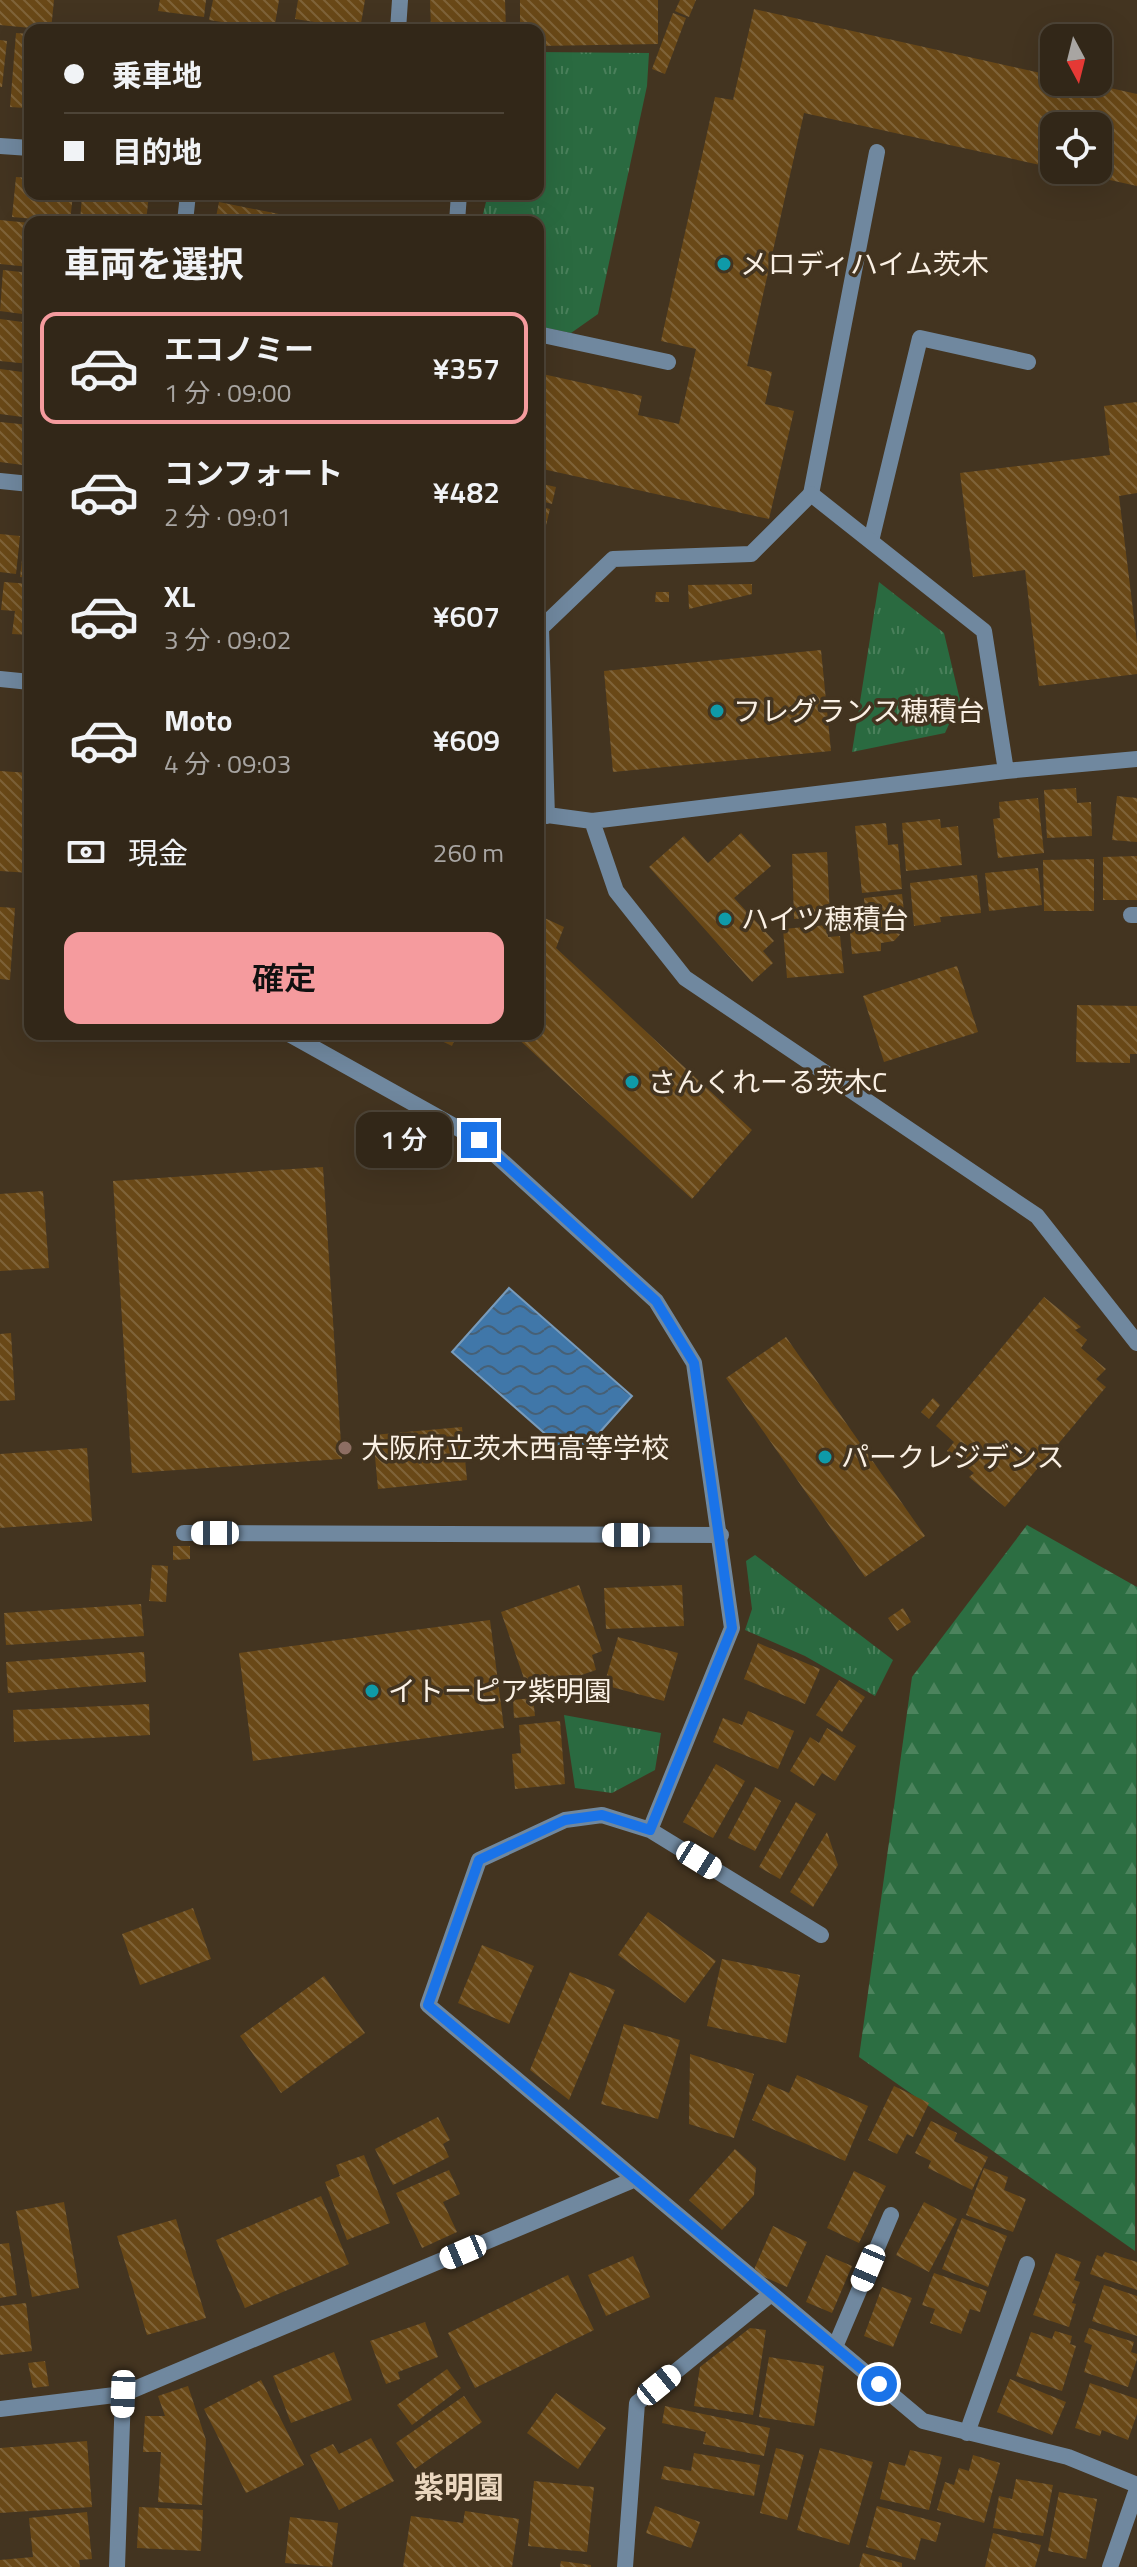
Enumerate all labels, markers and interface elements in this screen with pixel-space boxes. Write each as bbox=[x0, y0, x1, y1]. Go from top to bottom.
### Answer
north arrow bbox=[1040, 24, 1112, 96]
map controls bbox=[1040, 24, 1112, 184]
text: 乗車地 bbox=[112, 52, 202, 98]
button: locate bbox=[1040, 112, 1112, 184]
text: 目的地 bbox=[112, 129, 202, 175]
text: 車両を選択 bbox=[64, 236, 244, 291]
place label: メロディハイム茨木 bbox=[740, 242, 989, 285]
marker: メロディハイム茨木 bbox=[715, 255, 733, 273]
text: エコノミー bbox=[164, 326, 314, 372]
icon: car bbox=[68, 332, 140, 404]
text: ¥357 bbox=[433, 345, 500, 391]
text: 1 分 · 09:00 bbox=[164, 373, 291, 412]
text: コンフォート bbox=[164, 450, 343, 496]
icon: car bbox=[68, 456, 140, 528]
text: ¥482 bbox=[433, 469, 500, 515]
text: 2 分 · 09:01 bbox=[164, 497, 291, 536]
text: XL bbox=[164, 573, 195, 619]
icon: car bbox=[68, 580, 140, 652]
text: ¥607 bbox=[433, 593, 500, 639]
text: 3 分 · 09:02 bbox=[164, 620, 291, 659]
place label: フレグランス穂積台 bbox=[733, 689, 984, 732]
text: Moto bbox=[164, 697, 232, 743]
marker: フレグランス穂積台 bbox=[708, 702, 726, 720]
icon: car bbox=[68, 704, 140, 776]
text: ¥609 bbox=[433, 717, 500, 763]
text: 4 分 · 09:03 bbox=[164, 744, 291, 783]
icon: cash bbox=[64, 830, 108, 874]
text: 現金 bbox=[128, 830, 188, 876]
text: 260 m bbox=[433, 833, 504, 872]
place label: ハイツ穂積台 bbox=[741, 897, 908, 940]
marker: ハイツ穂積台 bbox=[716, 910, 734, 928]
button: 確定 bbox=[64, 932, 504, 1024]
place label: さんくれーる茨木C bbox=[648, 1060, 887, 1103]
marker: さんくれーる茨木C bbox=[623, 1073, 641, 1091]
callout: 1 分 bbox=[355, 1112, 451, 1168]
text: 1 分 bbox=[381, 1120, 427, 1159]
route end bbox=[461, 1122, 497, 1158]
place label: 大阪府立茨木西高等学校 bbox=[361, 1426, 669, 1469]
place label: パークレジデンス bbox=[841, 1435, 1064, 1478]
marker: 大阪府立茨木西高等学校 bbox=[336, 1439, 354, 1457]
marker: パークレジデンス bbox=[816, 1448, 834, 1466]
car bbox=[191, 1521, 239, 1545]
car bbox=[602, 1523, 650, 1547]
place label: イトーピア紫明園 bbox=[388, 1669, 612, 1712]
marker: イトーピア紫明園 bbox=[363, 1682, 381, 1700]
car bbox=[672, 1837, 726, 1883]
car bbox=[436, 2232, 490, 2272]
car bbox=[848, 2241, 888, 2295]
car bbox=[633, 2361, 685, 2409]
route start bbox=[861, 2366, 897, 2402]
car bbox=[110, 2370, 136, 2418]
district label: 紫明園 bbox=[414, 2464, 504, 2510]

